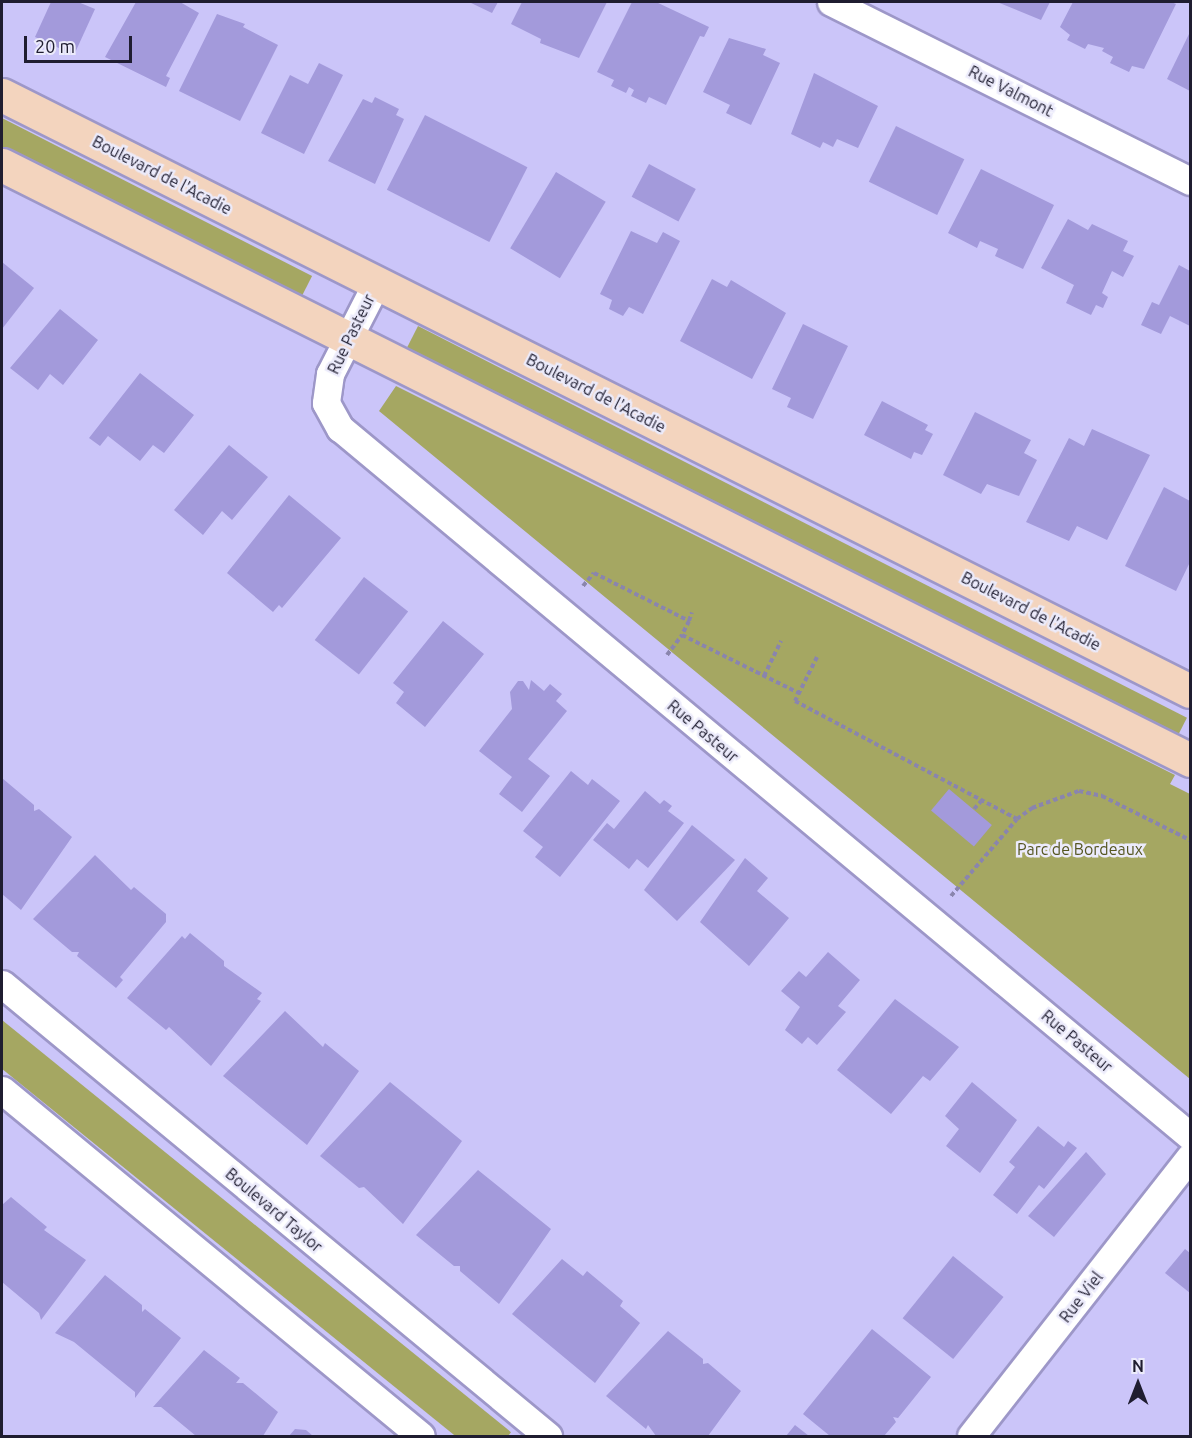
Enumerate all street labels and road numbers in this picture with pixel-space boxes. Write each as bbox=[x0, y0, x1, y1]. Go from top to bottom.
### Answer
street label: Rue Valmont bbox=[965, 61, 1057, 121]
street label: Boulevard de l'Acadie bbox=[89, 132, 235, 218]
street label: Rue Pasteur bbox=[323, 291, 379, 377]
street label: Boulevard de l'Acadie bbox=[523, 350, 669, 436]
street label: Boulevard de l'Acadie bbox=[958, 568, 1104, 654]
street label: Rue Pasteur bbox=[664, 696, 742, 766]
street label: Rue Pasteur bbox=[1038, 1006, 1116, 1076]
street label: Boulevard Taylor bbox=[222, 1164, 326, 1256]
street label: Rue Viel bbox=[1055, 1268, 1107, 1326]

